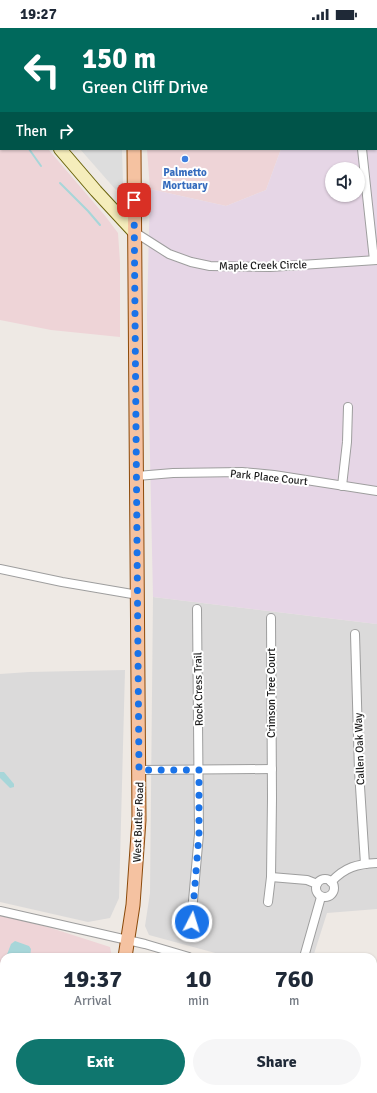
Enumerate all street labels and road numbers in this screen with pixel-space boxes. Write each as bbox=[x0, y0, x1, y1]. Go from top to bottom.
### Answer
street label: Maple Creek Circle bbox=[219, 258, 307, 273]
street label: Park Place Court bbox=[229, 467, 309, 488]
street label: Crimson Tree Court bbox=[265, 648, 278, 738]
street label: Rock Cress Trail bbox=[191, 652, 206, 726]
street label: Callen Oak Way bbox=[352, 712, 367, 785]
street label: West Butler Road bbox=[131, 781, 146, 863]

